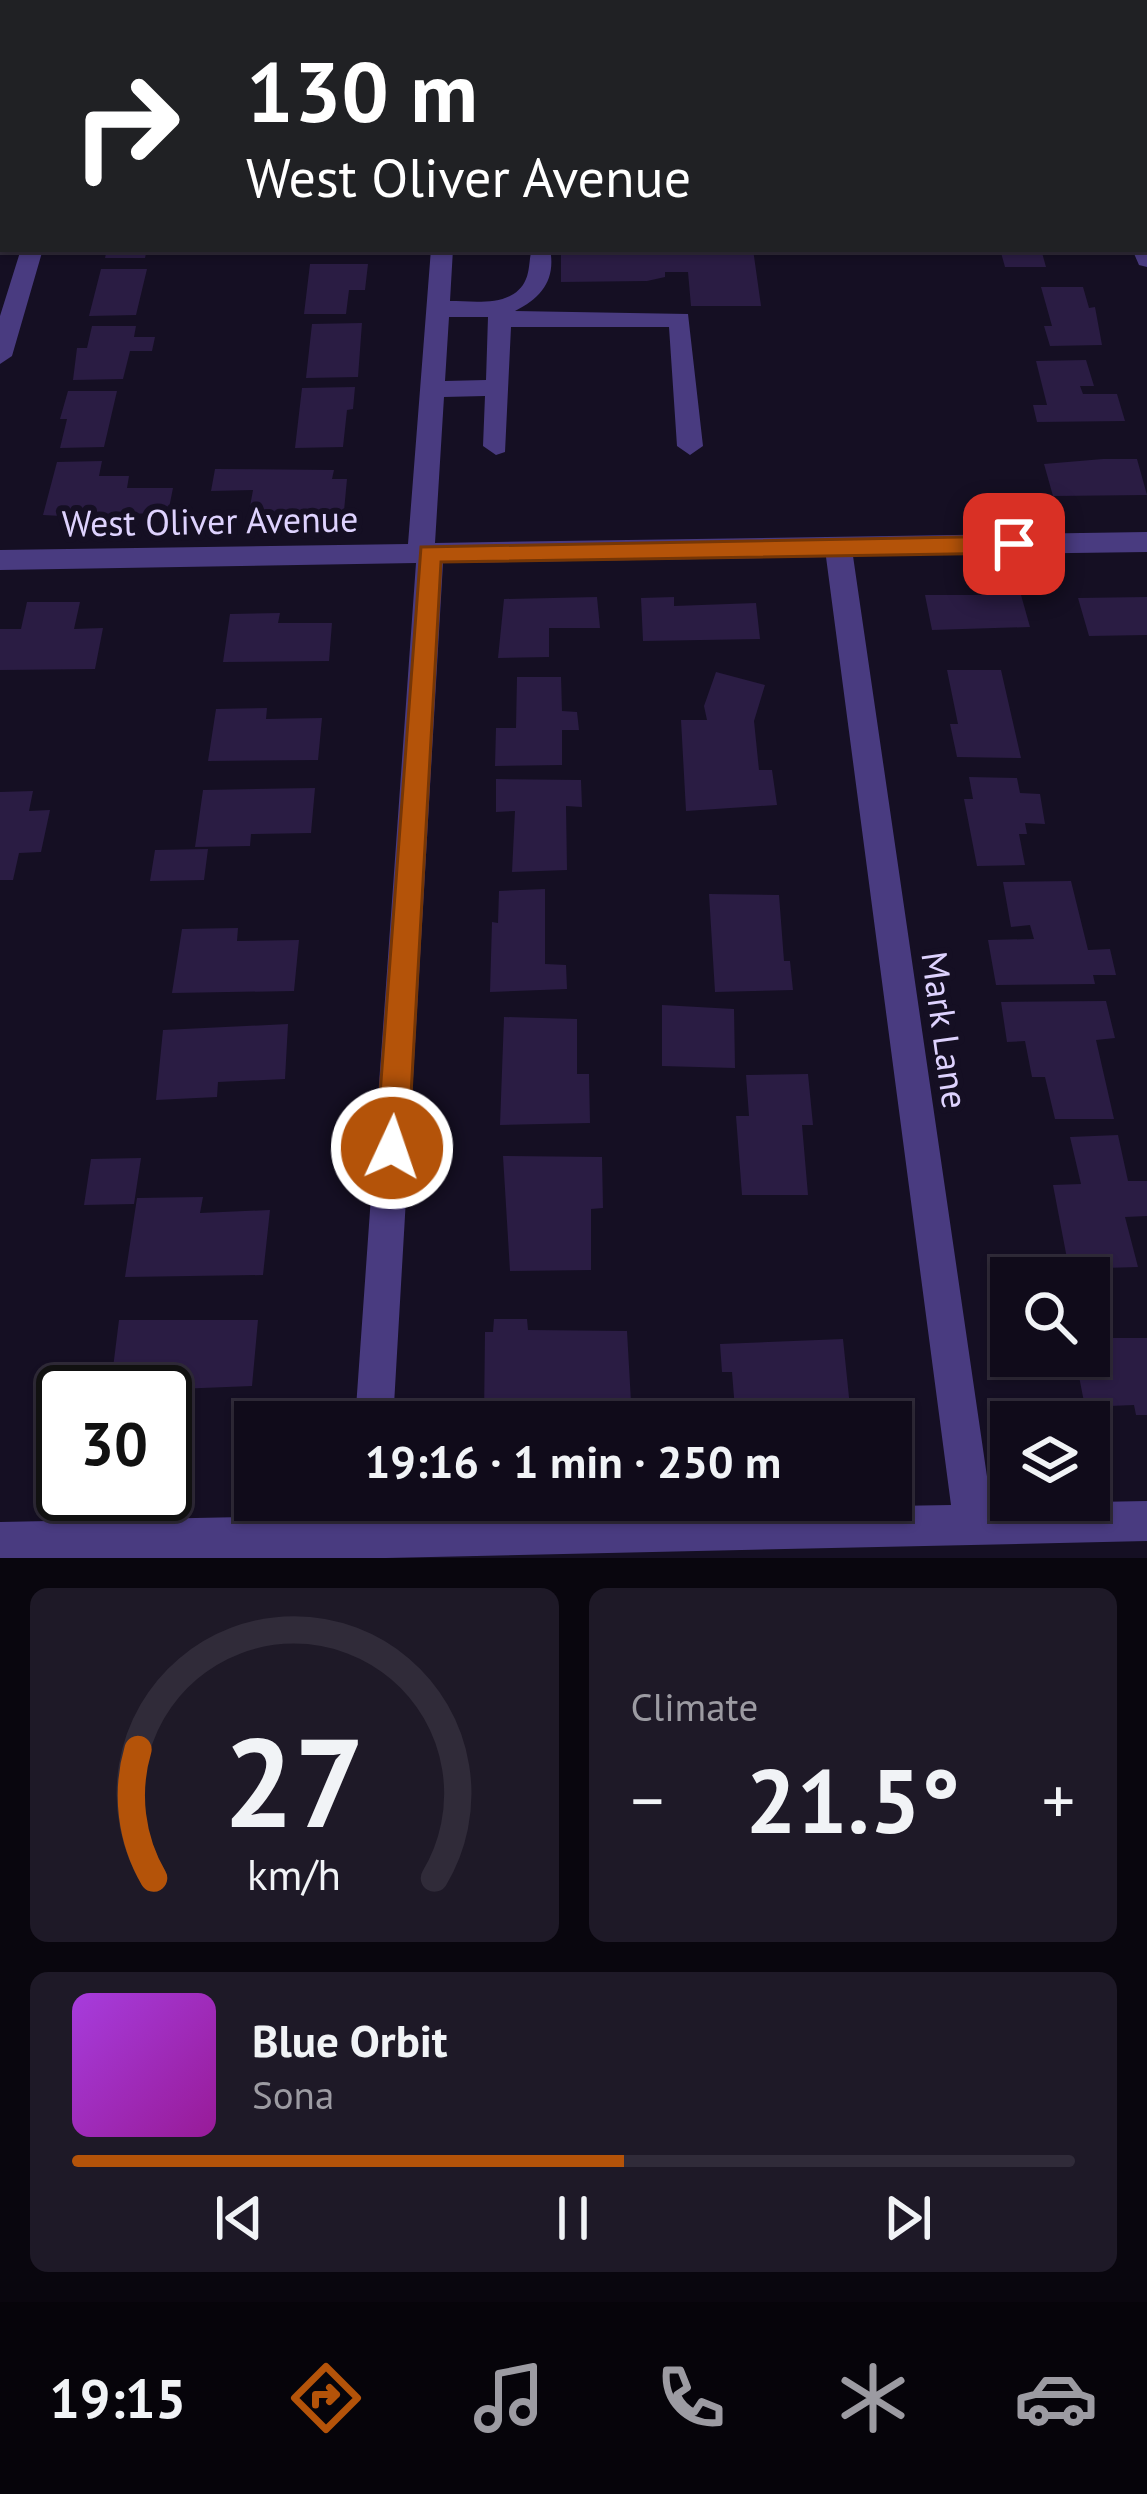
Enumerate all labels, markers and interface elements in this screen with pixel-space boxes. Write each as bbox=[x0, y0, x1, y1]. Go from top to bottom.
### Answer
text: 130 m bbox=[246, 36, 478, 145]
icon: right bbox=[48, 48, 204, 204]
text: West Oliver Avenue bbox=[246, 142, 691, 212]
pin bbox=[963, 493, 1065, 595]
street label: West Oliver Avenue bbox=[61, 494, 359, 547]
icon: arrive bbox=[981, 511, 1047, 577]
street label: Mark Lane bbox=[911, 948, 980, 1111]
position arrow bbox=[329, 1085, 455, 1211]
map controls bbox=[990, 1257, 1110, 1521]
button: search bbox=[990, 1257, 1110, 1377]
speed limit sign: 30 bbox=[36, 1365, 192, 1521]
button: layers bbox=[990, 1401, 1110, 1521]
text: 19:16 · 1 min · 250 m bbox=[365, 1432, 781, 1490]
text: Climate bbox=[631, 1681, 758, 1732]
text: 27 bbox=[223, 1700, 365, 1861]
text: 21.5° bbox=[745, 1741, 960, 1858]
text: − bbox=[631, 1757, 664, 1842]
text: + bbox=[1042, 1757, 1075, 1842]
text: km/h bbox=[247, 1846, 341, 1902]
text: Blue Orbit bbox=[252, 2011, 448, 2069]
text: Sona bbox=[252, 2069, 334, 2120]
icon: previous bbox=[206, 2185, 272, 2251]
icon: pause bbox=[540, 2185, 606, 2251]
icon: next bbox=[875, 2185, 941, 2251]
icon: directions bbox=[284, 2356, 368, 2440]
icon: music bbox=[467, 2356, 551, 2440]
icon: phone bbox=[649, 2356, 733, 2440]
icon: climate bbox=[831, 2356, 915, 2440]
icon: car bbox=[1014, 2356, 1098, 2440]
text: 19:15 bbox=[49, 2363, 186, 2433]

